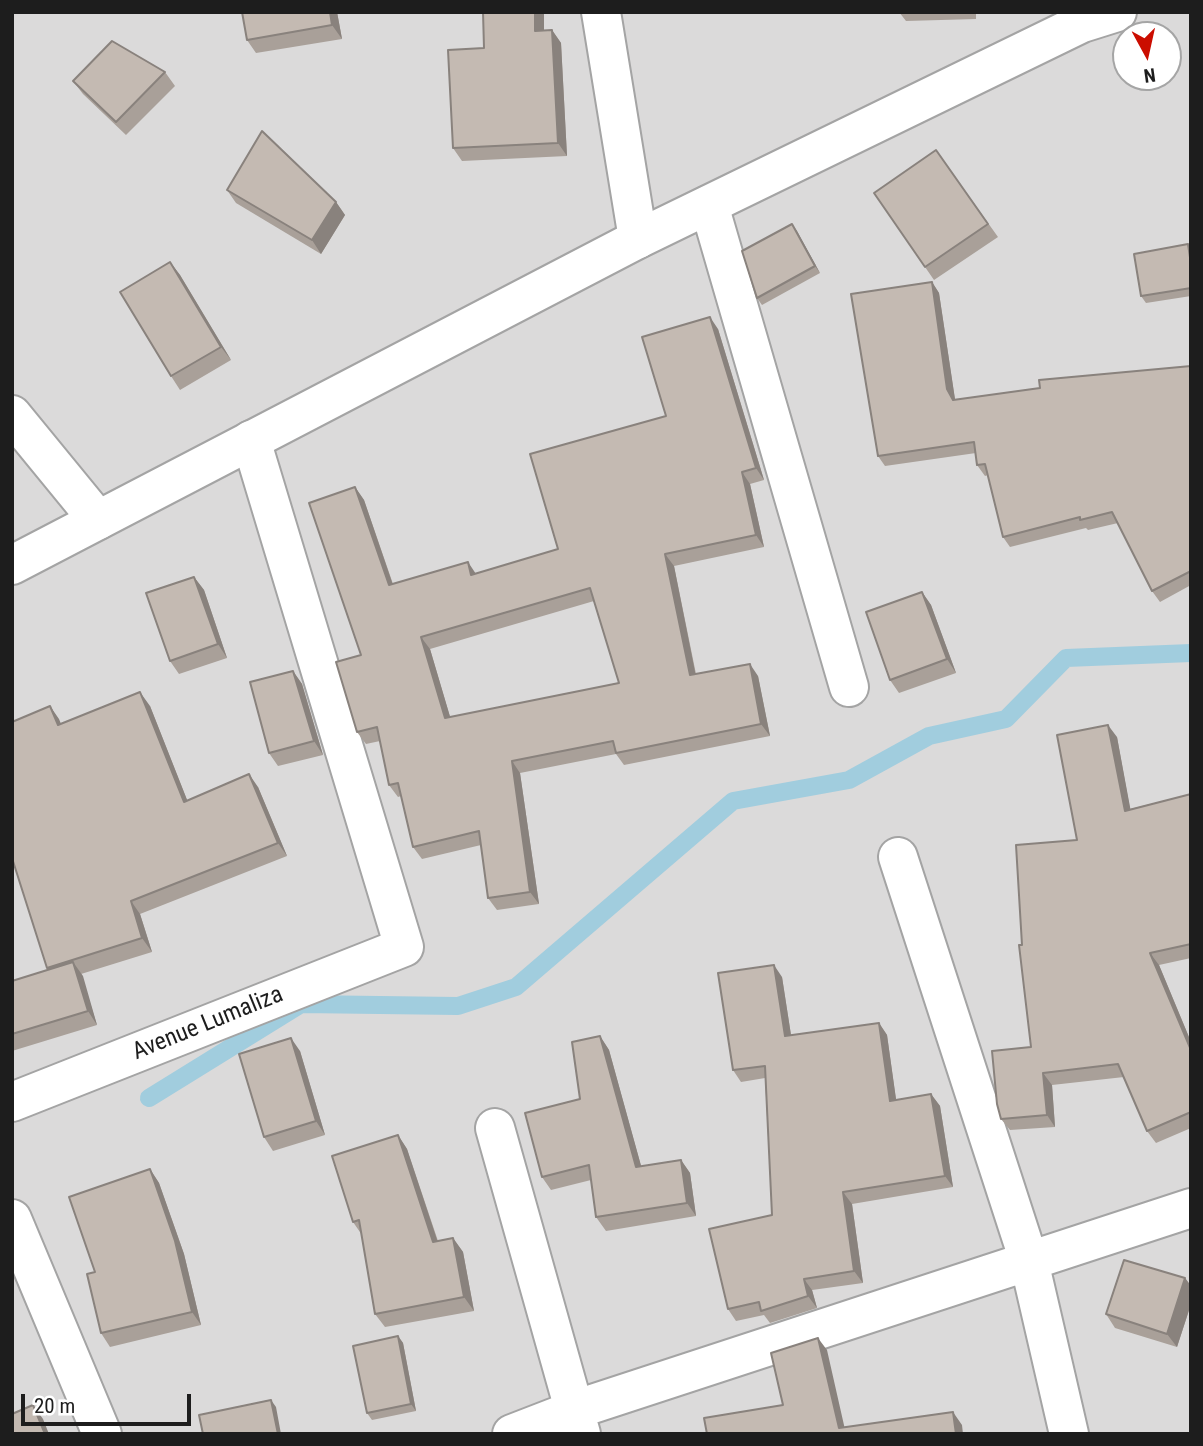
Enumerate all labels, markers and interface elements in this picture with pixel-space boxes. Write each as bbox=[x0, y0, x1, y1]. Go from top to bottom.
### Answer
north arrow bbox=[1112, 21, 1182, 91]
text: N bbox=[1142, 63, 1157, 88]
street label: Avenue Lumaliza bbox=[129, 981, 287, 1067]
scale bar bbox=[24, 1380, 194, 1424]
text: 20 m bbox=[34, 1394, 75, 1418]

